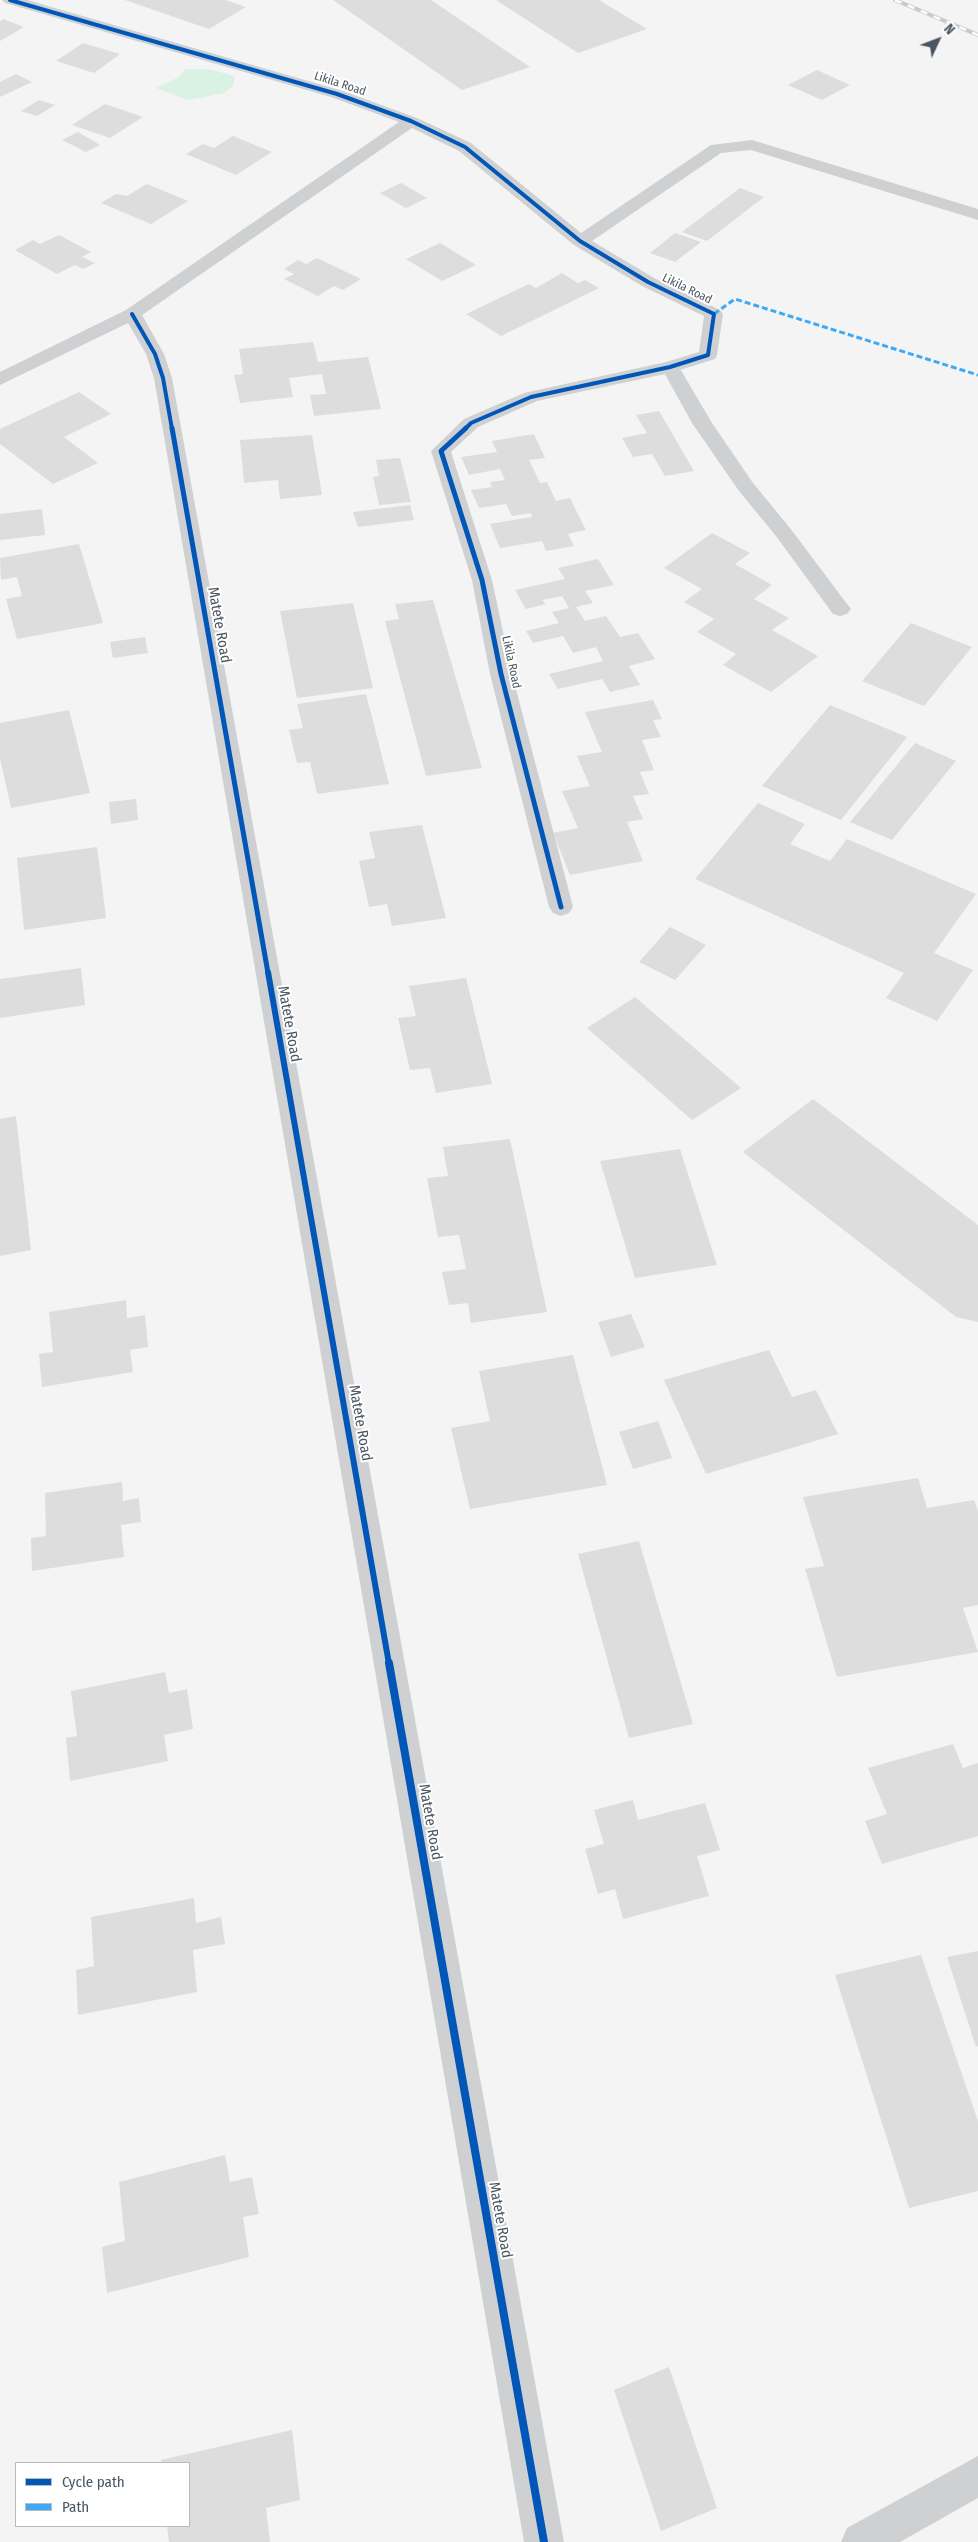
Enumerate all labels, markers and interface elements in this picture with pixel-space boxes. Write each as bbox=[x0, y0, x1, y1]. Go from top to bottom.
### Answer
north arrow bbox=[913, 15, 963, 65]
text: N bbox=[940, 21, 958, 38]
street label: Likila Road bbox=[312, 69, 368, 99]
street label: Likila Road bbox=[660, 271, 714, 307]
street label: Matete Road bbox=[203, 586, 235, 664]
street label: Likila Road bbox=[498, 634, 524, 690]
street label: Matete Road bbox=[273, 985, 305, 1063]
street label: Matete Road bbox=[344, 1384, 376, 1462]
street label: Matete Road bbox=[414, 1783, 446, 1861]
street label: Matete Road bbox=[484, 2181, 516, 2259]
legend bbox=[15, 2462, 190, 2527]
text: Cycle path bbox=[62, 2473, 125, 2491]
text: Path bbox=[62, 2498, 89, 2516]

